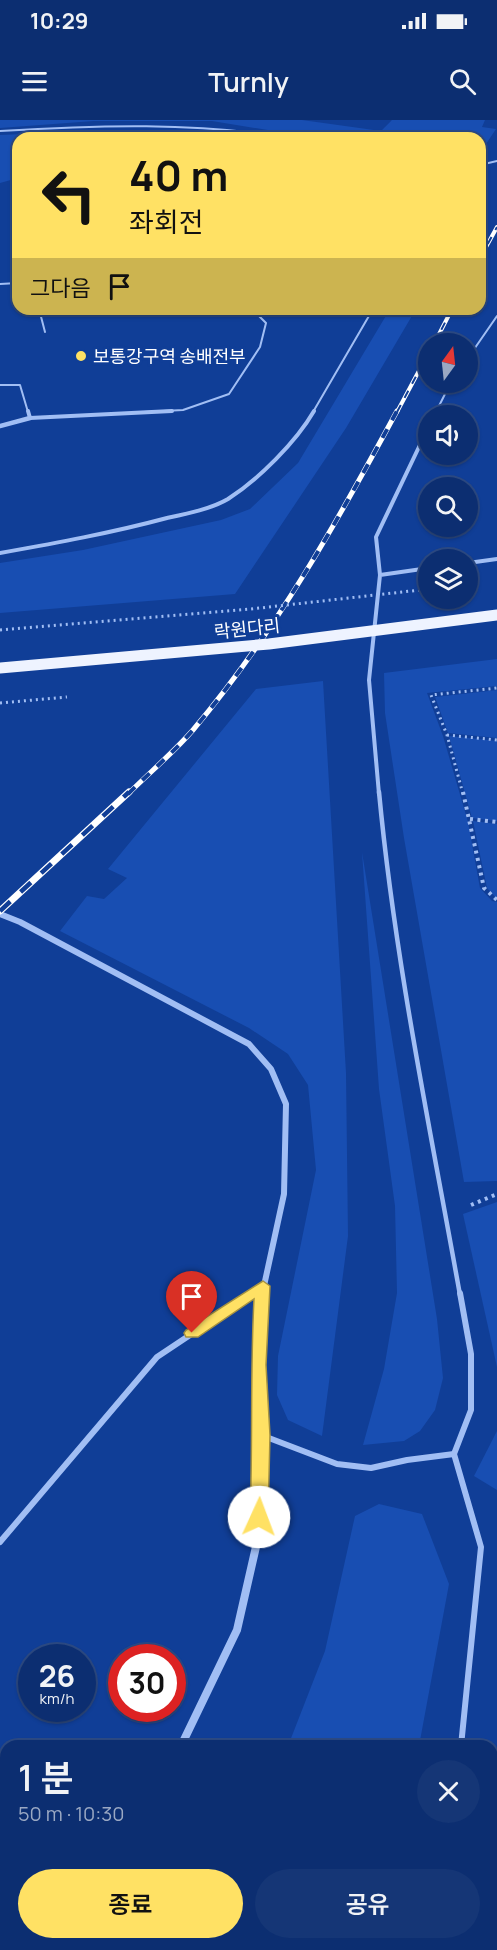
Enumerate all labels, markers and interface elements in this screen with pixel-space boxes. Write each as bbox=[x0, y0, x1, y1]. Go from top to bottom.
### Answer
text: 10:29 bbox=[30, 6, 88, 36]
text: Turnly bbox=[208, 63, 289, 100]
icon: menu bbox=[18, 65, 51, 98]
icon: search bbox=[446, 65, 479, 98]
text: 40 m bbox=[129, 146, 228, 204]
icon: left bbox=[30, 156, 108, 234]
text: 좌회전 bbox=[129, 203, 204, 240]
icon: arrive bbox=[103, 270, 136, 303]
text: 그다음 bbox=[30, 273, 91, 303]
north arrow bbox=[418, 333, 478, 393]
map controls bbox=[418, 333, 478, 609]
place label: 보통강구역 송배전부 bbox=[93, 344, 246, 368]
marker: 보통강구역 송배전부 bbox=[74, 349, 88, 363]
button: sound bbox=[418, 405, 478, 465]
button: search bbox=[418, 477, 478, 537]
button: layers bbox=[418, 549, 478, 609]
street label: 락원다리 bbox=[213, 613, 281, 643]
pin bbox=[166, 1271, 217, 1333]
icon: arrive bbox=[175, 1280, 208, 1313]
position arrow bbox=[227, 1485, 291, 1549]
speed limit sign: 30 bbox=[108, 1644, 186, 1722]
text: 26 bbox=[39, 1655, 75, 1696]
text: km/h bbox=[40, 1688, 74, 1709]
text: 1 분 bbox=[18, 1753, 74, 1802]
button: close bbox=[417, 1760, 480, 1823]
text: 50 m · 10:30 bbox=[18, 1800, 124, 1827]
button: 종료 bbox=[18, 1869, 243, 1938]
button: 공유 bbox=[255, 1869, 480, 1938]

